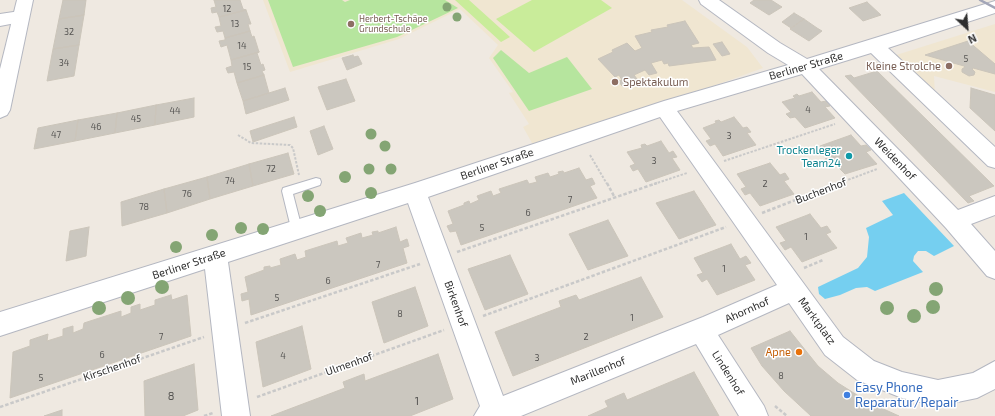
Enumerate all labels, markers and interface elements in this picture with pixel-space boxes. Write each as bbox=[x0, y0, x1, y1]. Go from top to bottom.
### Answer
house number: 12 bbox=[223, 4, 231, 14]
north arrow bbox=[947, 8, 987, 48]
place label: Herbert-Tschäpe Grundschule bbox=[359, 14, 427, 35]
house number: 13 bbox=[231, 19, 239, 29]
marker: Herbert-Tschäpe Grundschule bbox=[346, 19, 356, 29]
house number: 32 bbox=[64, 27, 74, 37]
text: N bbox=[966, 32, 979, 47]
house number: 14 bbox=[237, 41, 247, 51]
street label: Berliner Straße bbox=[767, 49, 845, 83]
house number: 5 bbox=[964, 54, 968, 64]
house number: 34 bbox=[59, 58, 69, 68]
place label: Kleine Strolche bbox=[866, 59, 941, 73]
marker: Kleine Strolche bbox=[944, 61, 954, 71]
house number: 15 bbox=[243, 62, 251, 72]
place label: Spektakulum bbox=[623, 75, 688, 89]
marker: Spektakulum bbox=[610, 77, 620, 87]
house number: 4 bbox=[805, 105, 811, 115]
house number: 44 bbox=[169, 106, 181, 116]
house number: 45 bbox=[131, 114, 141, 124]
house number: 46 bbox=[91, 122, 101, 132]
house number: 47 bbox=[51, 130, 61, 140]
house number: 3 bbox=[726, 131, 732, 141]
street label: Weidenhof bbox=[871, 135, 919, 183]
place label: Trockenleger Team24 bbox=[776, 143, 841, 169]
street label: Berliner Straße bbox=[459, 145, 535, 183]
marker: Trockenleger Team24 bbox=[844, 151, 854, 161]
house number: 3 bbox=[651, 156, 657, 166]
house number: 72 bbox=[266, 164, 276, 174]
street label: Buchenhof bbox=[793, 175, 849, 207]
house number: 74 bbox=[225, 176, 235, 186]
house number: 2 bbox=[762, 179, 768, 189]
house number: 76 bbox=[182, 189, 192, 199]
house number: 7 bbox=[568, 195, 572, 205]
house number: 78 bbox=[139, 202, 149, 212]
house number: 6 bbox=[525, 208, 531, 218]
house number: 5 bbox=[480, 223, 484, 233]
house number: 1 bbox=[804, 232, 808, 242]
street label: Berliner Straße bbox=[151, 246, 227, 282]
house number: 7 bbox=[376, 260, 380, 270]
house number: 1 bbox=[722, 264, 726, 274]
house number: 6 bbox=[325, 276, 331, 286]
street label: Birkenhof bbox=[442, 279, 470, 329]
house number: 5 bbox=[275, 293, 279, 303]
street label: Ahornhof bbox=[723, 294, 771, 326]
street label: Marktplatz bbox=[795, 295, 839, 347]
house number: 8 bbox=[397, 309, 403, 319]
house number: 1 bbox=[630, 313, 634, 323]
house number: 7 bbox=[159, 332, 163, 342]
house number: 2 bbox=[583, 332, 589, 342]
place label: Apne bbox=[765, 345, 791, 359]
marker: Apne bbox=[794, 347, 804, 357]
street label: Lindenhof bbox=[709, 348, 747, 398]
street label: Ulmenhof bbox=[324, 349, 374, 379]
house number: 6 bbox=[99, 350, 105, 360]
house number: 4 bbox=[280, 351, 286, 361]
street label: Kirschenhof bbox=[81, 352, 143, 384]
house number: 3 bbox=[534, 353, 540, 363]
street label: Marillenhof bbox=[568, 354, 628, 388]
house number: 8 bbox=[778, 371, 784, 381]
house number: 5 bbox=[39, 373, 43, 383]
place label: Easy Phone Reparatur/Repair bbox=[855, 380, 958, 411]
house number: 8 bbox=[168, 389, 174, 403]
marker: Easy Phone Reparatur/Repair bbox=[842, 390, 852, 400]
house number: 1 bbox=[415, 394, 419, 408]

